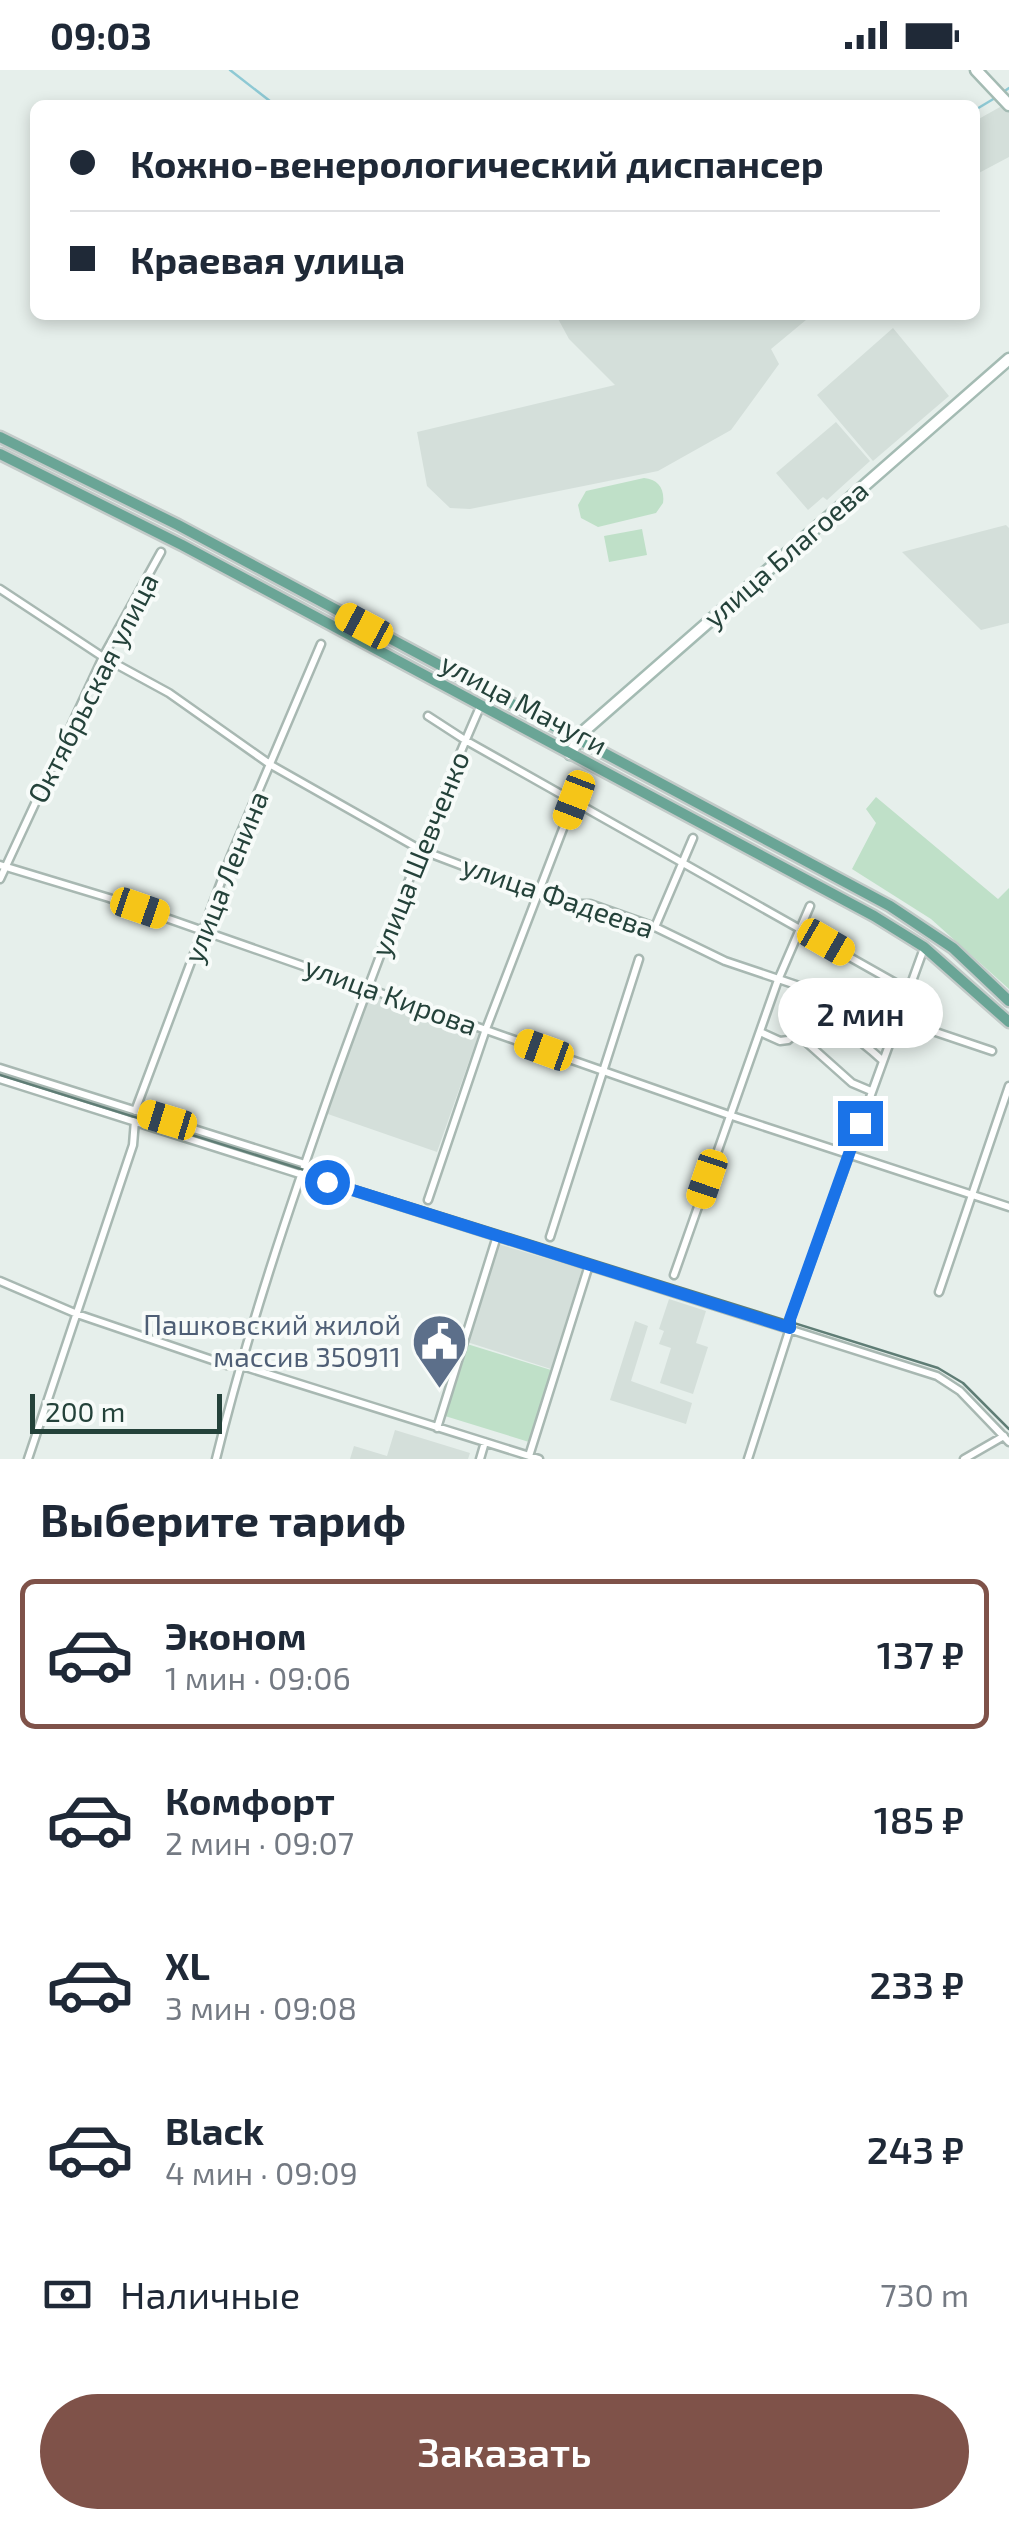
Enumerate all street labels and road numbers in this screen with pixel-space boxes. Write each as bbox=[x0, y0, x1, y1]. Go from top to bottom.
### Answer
street label: улица Благоева bbox=[696, 472, 875, 634]
street label: Октябрьская улица bbox=[19, 567, 165, 808]
street label: улица Мачуги bbox=[435, 645, 614, 761]
street label: улица Шевченко bbox=[362, 746, 476, 961]
street label: улица Ленина bbox=[175, 786, 275, 967]
street label: улица Фадеева bbox=[458, 847, 659, 945]
street label: улица Кирова bbox=[301, 948, 482, 1042]

